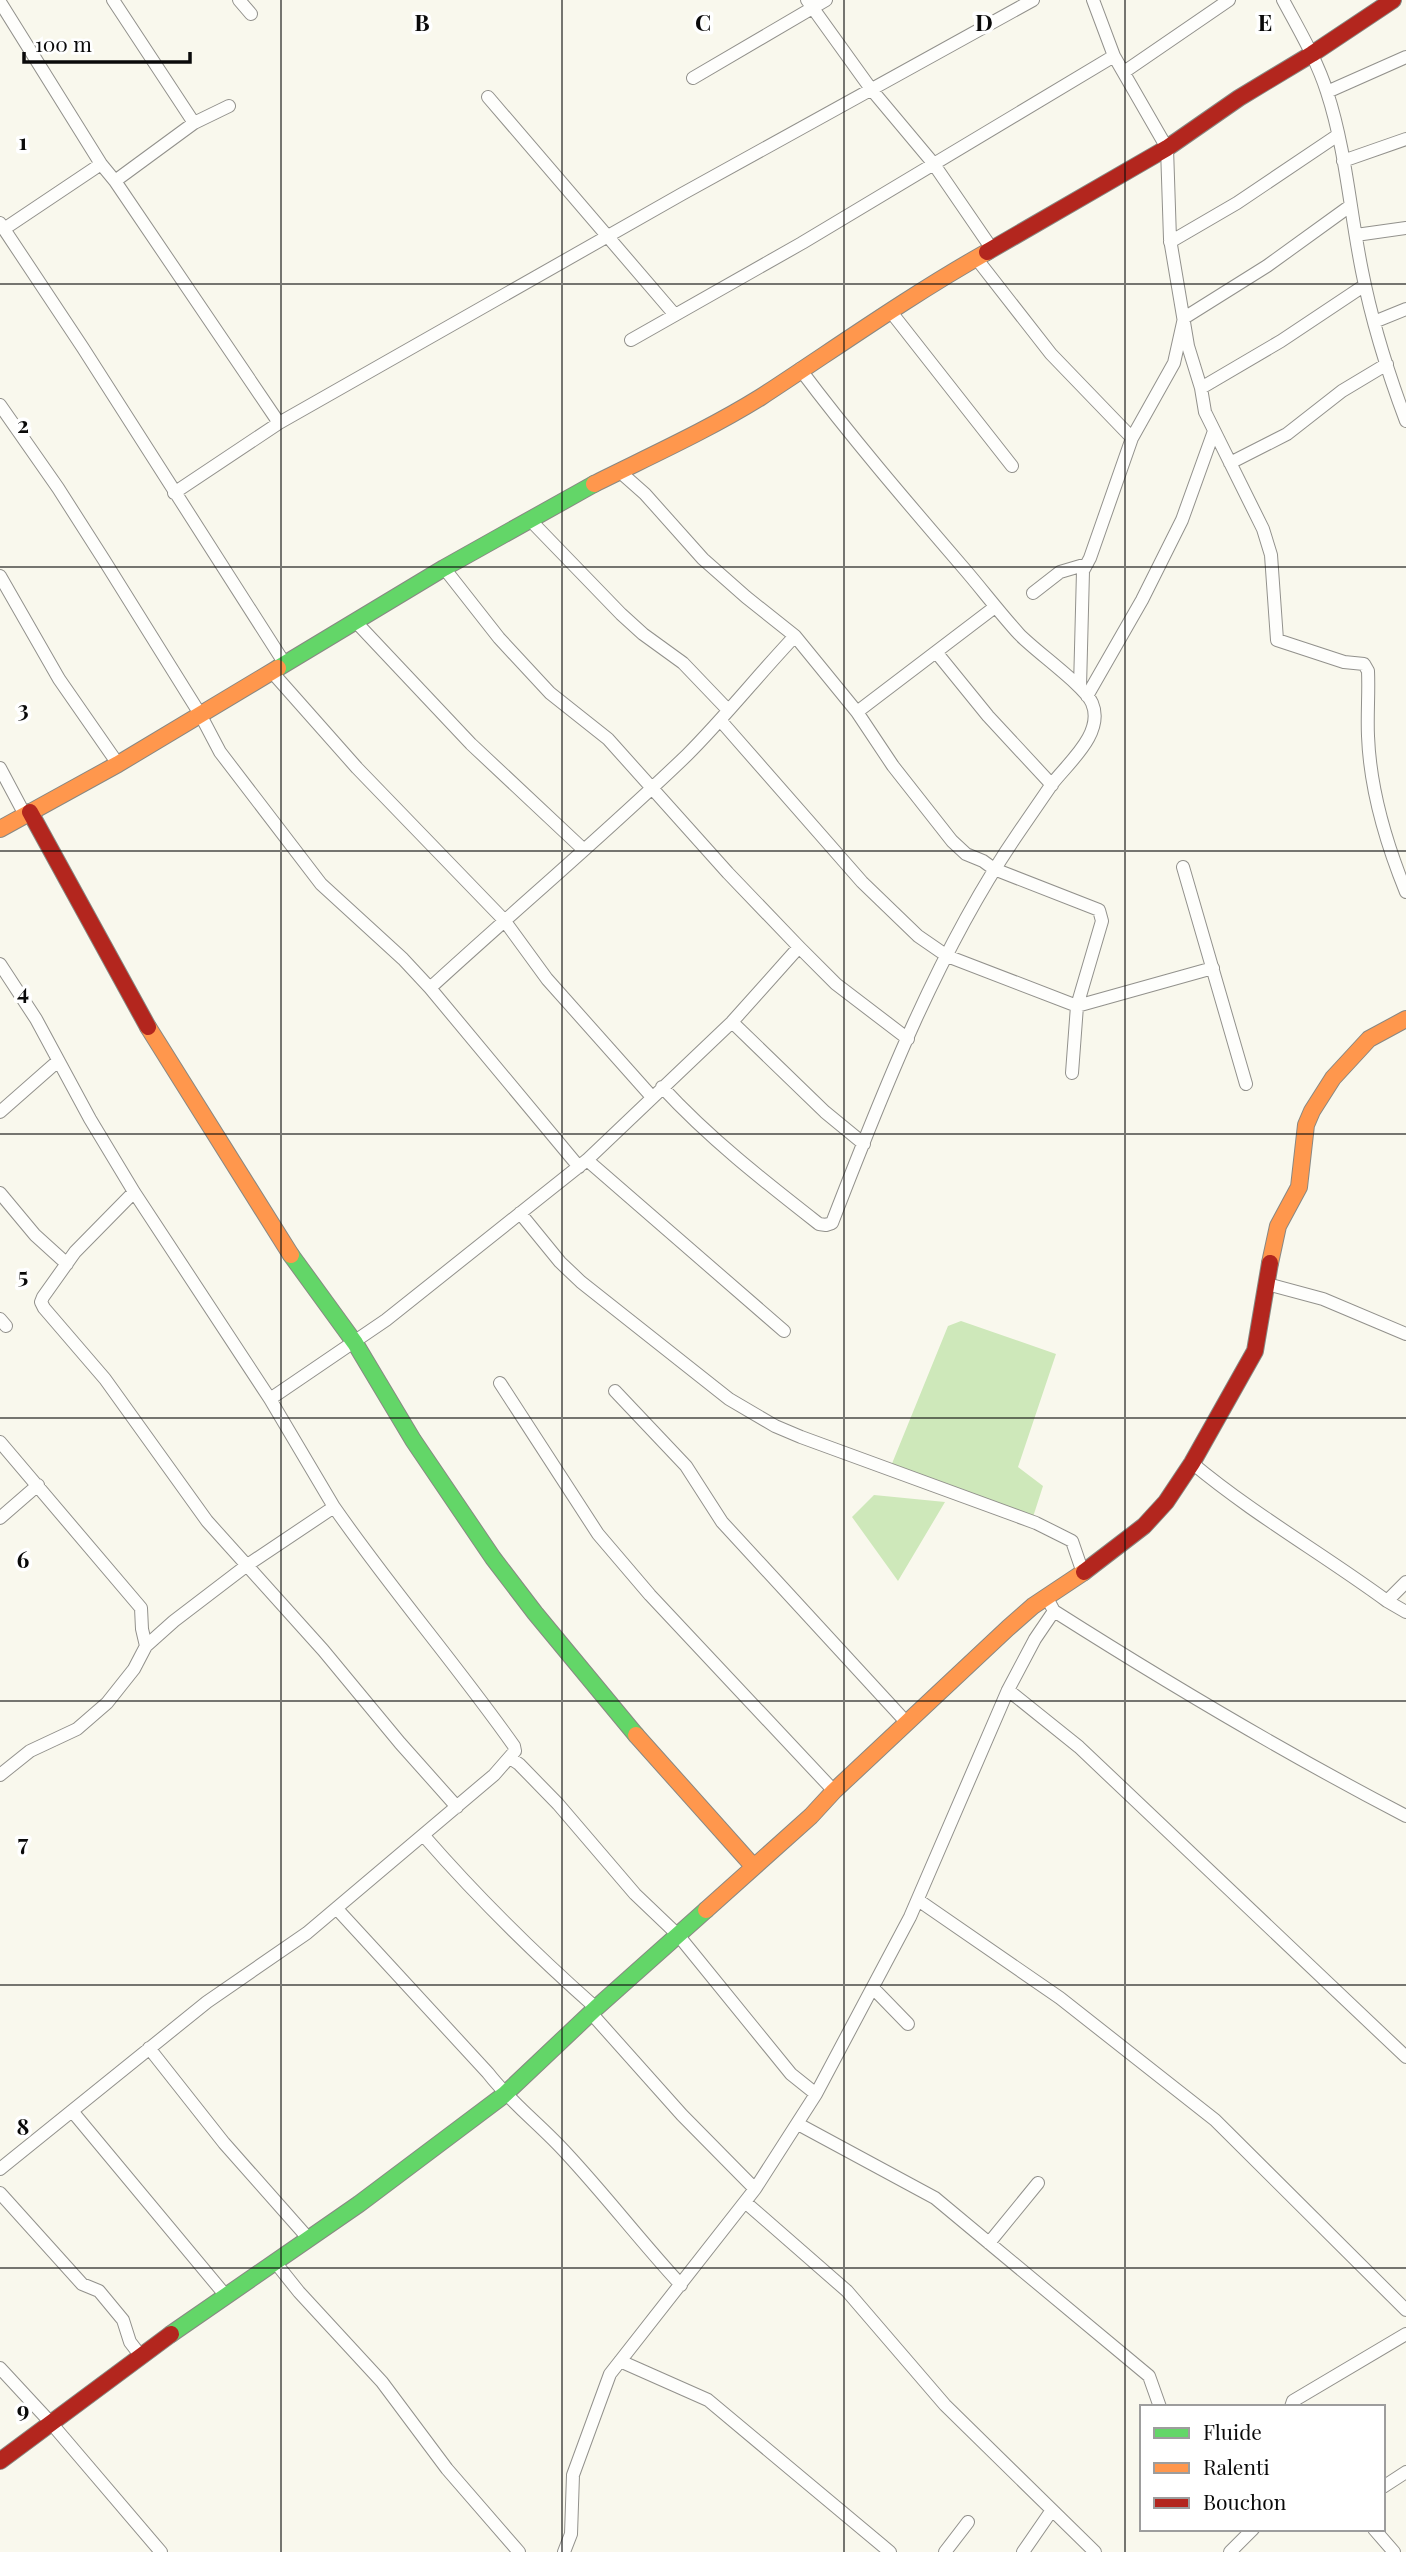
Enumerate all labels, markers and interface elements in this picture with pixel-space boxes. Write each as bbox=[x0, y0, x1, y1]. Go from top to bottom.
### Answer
text: B bbox=[414, 6, 430, 37]
text: C bbox=[695, 6, 711, 37]
text: D bbox=[975, 6, 993, 37]
text: E bbox=[1258, 6, 1272, 37]
scale bar bbox=[24, 21, 191, 65]
text: 100 m bbox=[35, 29, 92, 57]
text: 1 bbox=[19, 125, 28, 156]
text: 2 bbox=[17, 408, 29, 439]
text: 3 bbox=[17, 692, 29, 723]
text: 4 bbox=[17, 975, 29, 1006]
text: 5 bbox=[18, 1259, 28, 1290]
text: 6 bbox=[17, 1543, 30, 1574]
text: 7 bbox=[18, 1826, 29, 1857]
text: 8 bbox=[17, 2110, 29, 2141]
text: 9 bbox=[17, 2393, 29, 2424]
legend bbox=[1140, 2405, 1385, 2531]
text: Fluide bbox=[1203, 2417, 1262, 2445]
text: Ralenti bbox=[1203, 2452, 1270, 2480]
text: Bouchon bbox=[1203, 2487, 1287, 2515]

